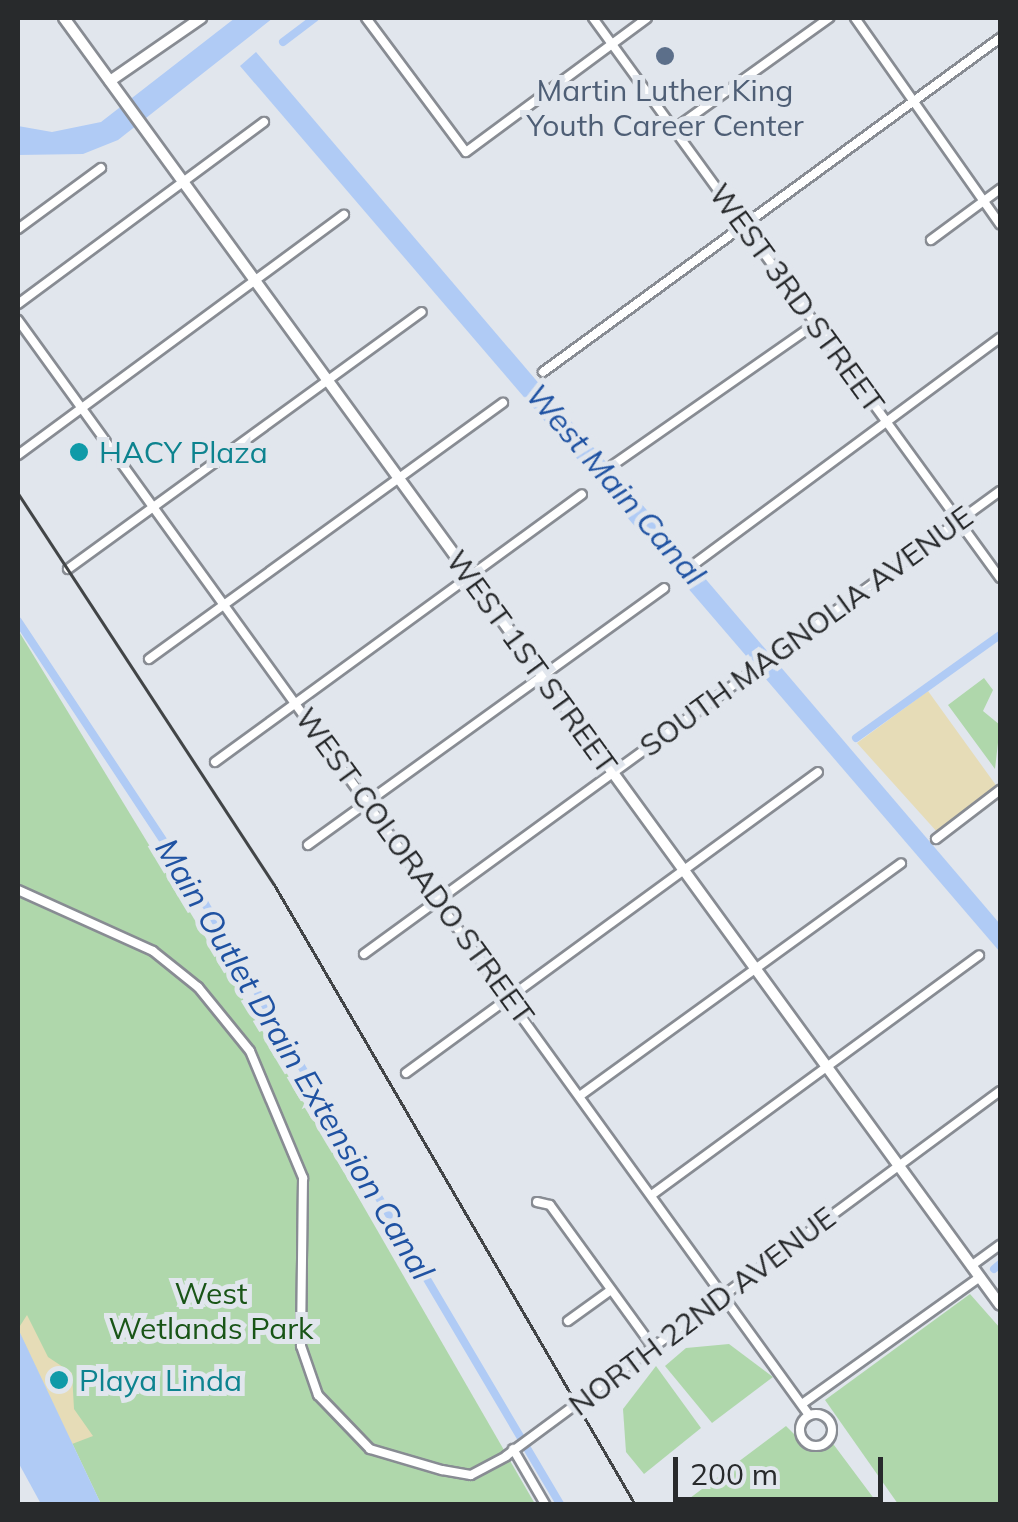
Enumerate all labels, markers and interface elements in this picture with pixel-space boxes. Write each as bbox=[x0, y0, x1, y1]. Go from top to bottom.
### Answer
marker: Martin Luther King Youth Career Center bbox=[654, 45, 676, 67]
place label: Martin Luther King Youth Career Center bbox=[526, 72, 804, 142]
street label: WEST 3RD STREET bbox=[702, 177, 892, 419]
water label: West Main Canal bbox=[518, 376, 714, 592]
place label: HACY Plaza bbox=[99, 434, 268, 470]
marker: HACY Plaza bbox=[68, 441, 90, 463]
street label: SOUTH MAGNOLIA AVENUE bbox=[633, 498, 979, 764]
street label: WEST 1ST STREET bbox=[439, 543, 625, 781]
street label: WEST COLORADO STREET bbox=[288, 701, 542, 1031]
water label: Main Outlet Drain Extension Canal bbox=[148, 832, 442, 1286]
street label: NORTH 22ND AVENUE bbox=[562, 1199, 842, 1423]
park label: West Wetlands Park bbox=[109, 1275, 313, 1346]
place label: Playa Linda bbox=[79, 1362, 242, 1398]
marker: Playa Linda bbox=[48, 1369, 70, 1391]
scale bar bbox=[678, 1437, 888, 1499]
text: 200 m bbox=[690, 1455, 778, 1493]

